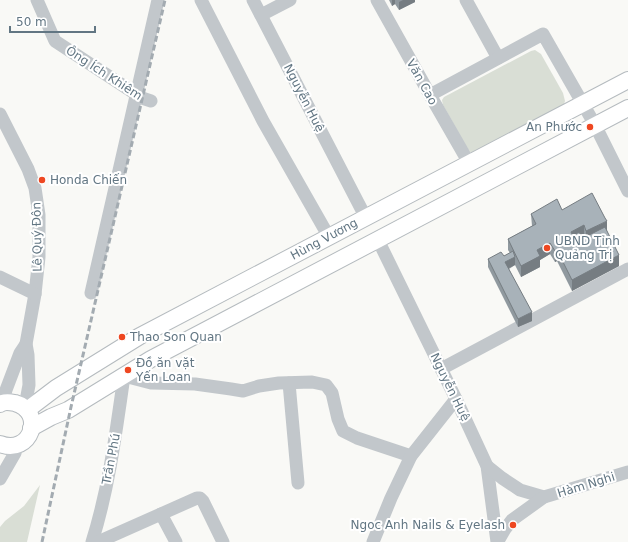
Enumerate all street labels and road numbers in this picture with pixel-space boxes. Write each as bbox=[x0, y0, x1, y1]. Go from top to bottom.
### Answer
street label: Ông Ích Khiêm bbox=[63, 42, 145, 103]
street label: Văn Cao bbox=[404, 57, 440, 107]
street label: Nguyễn Huệ bbox=[281, 62, 327, 134]
street label: Lê Quý Đôn bbox=[29, 202, 45, 272]
street label: Hùng Vương bbox=[288, 215, 360, 263]
street label: Nguyễn Huệ bbox=[427, 351, 473, 423]
street label: Trần Phú bbox=[99, 432, 123, 487]
street label: Hàm Nghi bbox=[556, 470, 616, 500]

